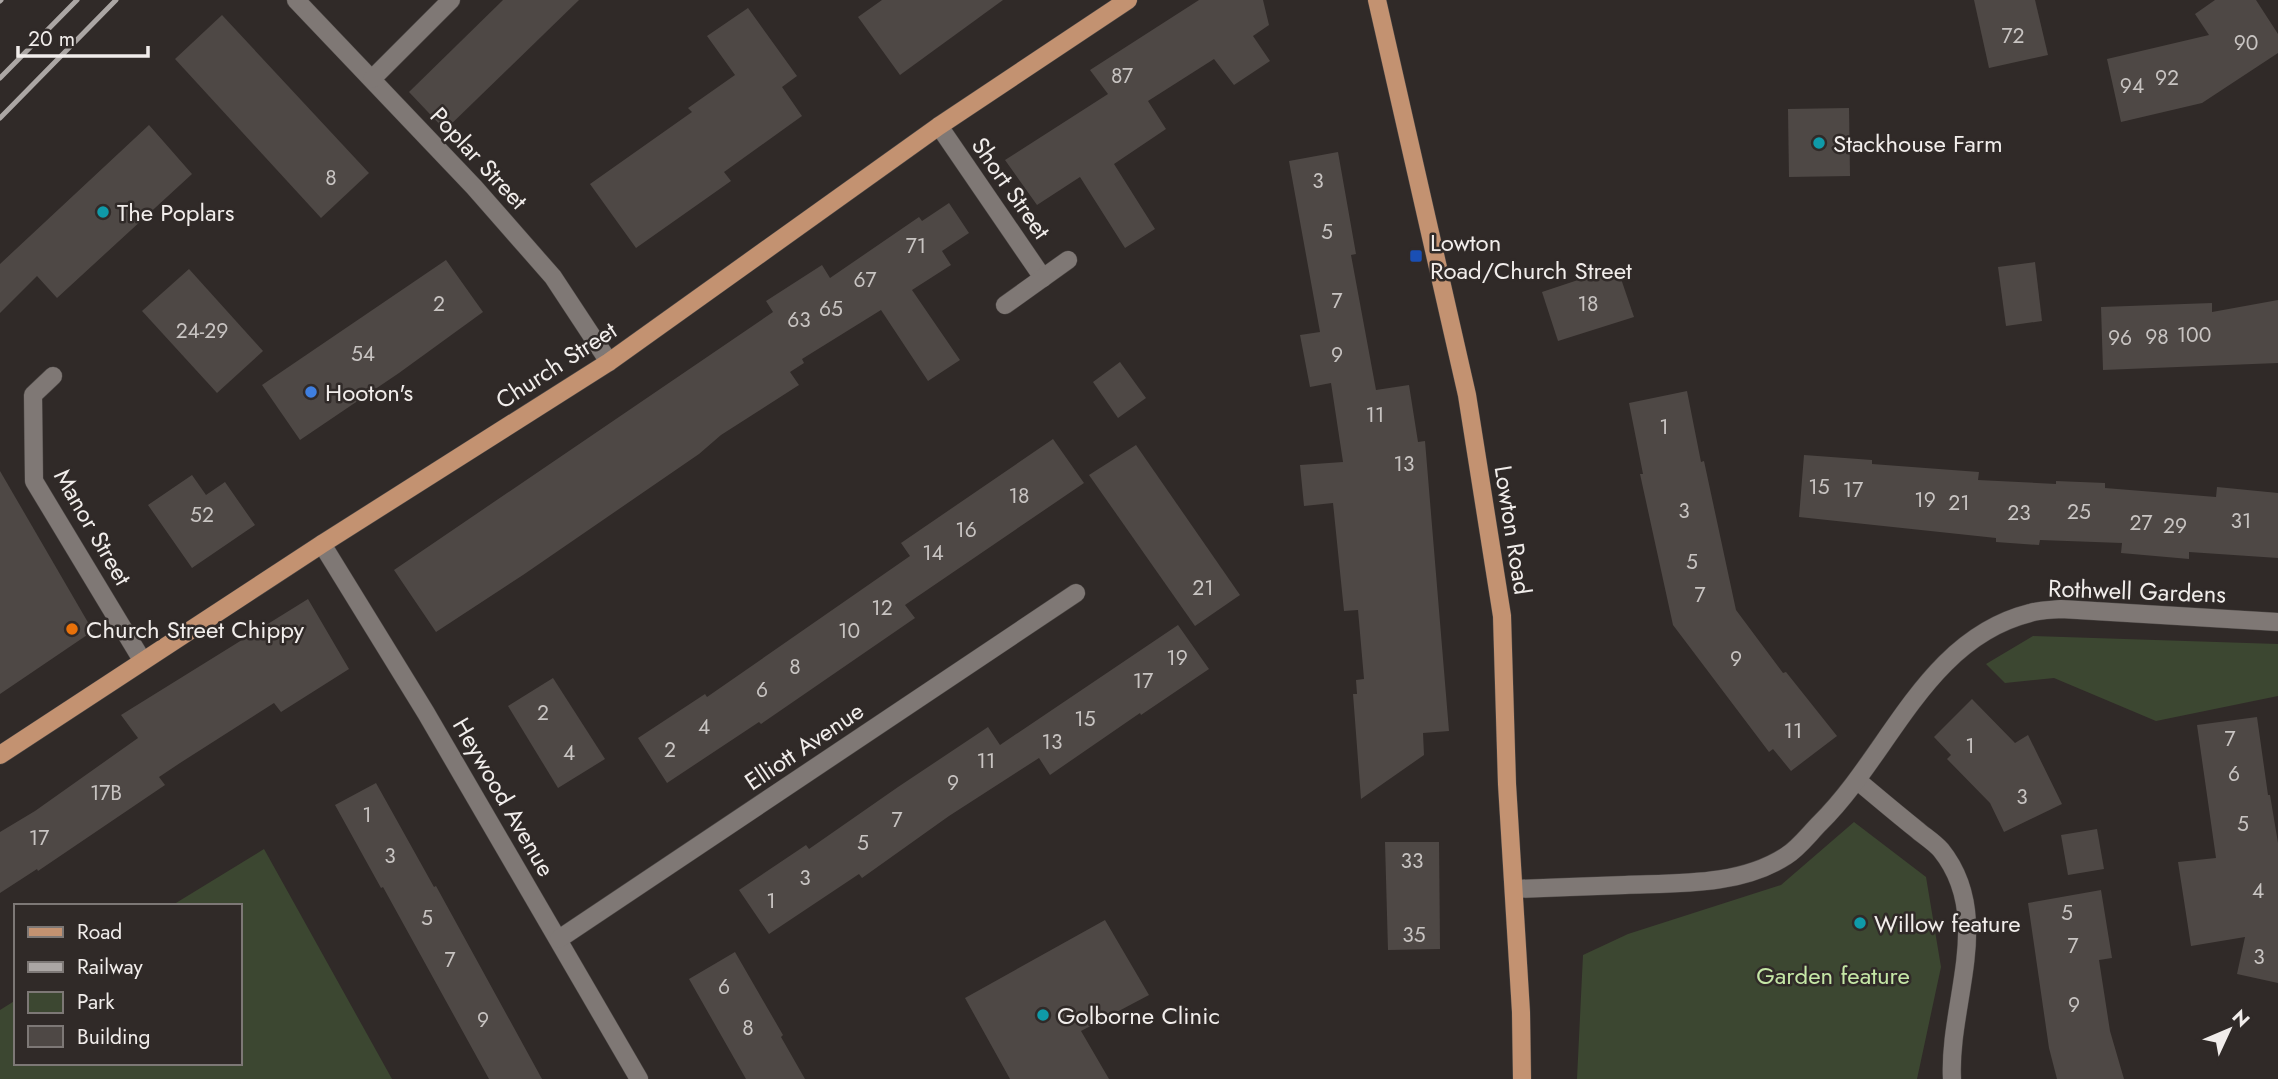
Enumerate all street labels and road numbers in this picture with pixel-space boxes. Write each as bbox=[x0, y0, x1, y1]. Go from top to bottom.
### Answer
street label: Poplar Street bbox=[422, 99, 536, 217]
street label: Short Street bbox=[963, 130, 1059, 246]
street label: Church Street bbox=[489, 313, 624, 417]
street label: Manor Street bbox=[45, 462, 141, 592]
street label: Lowton Road bbox=[1486, 463, 1540, 597]
street label: Rothwell Gardens bbox=[2047, 570, 2227, 612]
street label: Elliott Avenue bbox=[737, 693, 871, 799]
street label: Heywood Avenue bbox=[444, 711, 564, 883]

